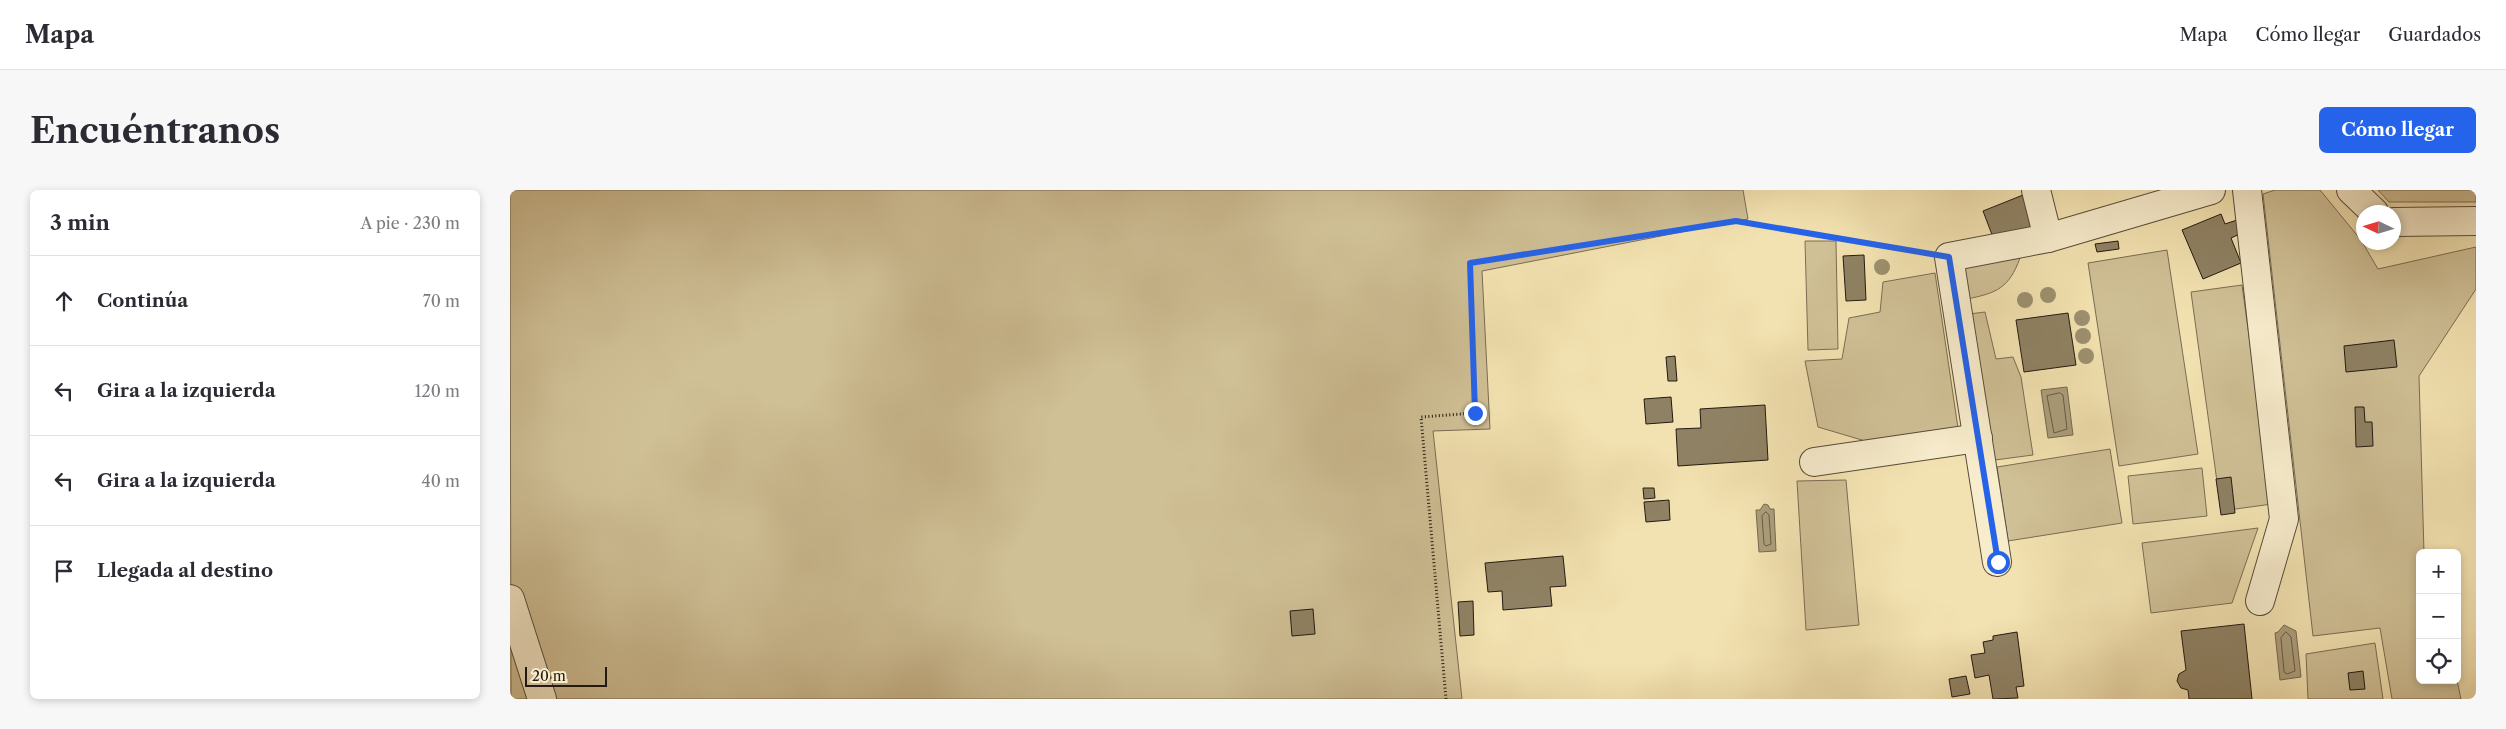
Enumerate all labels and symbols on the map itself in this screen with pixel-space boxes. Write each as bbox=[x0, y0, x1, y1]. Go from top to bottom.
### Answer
north arrow bbox=[2356, 205, 2401, 250]
route end bbox=[1464, 402, 1487, 425]
route start bbox=[1987, 551, 2010, 574]
scale bar bbox=[525, 664, 608, 687]

